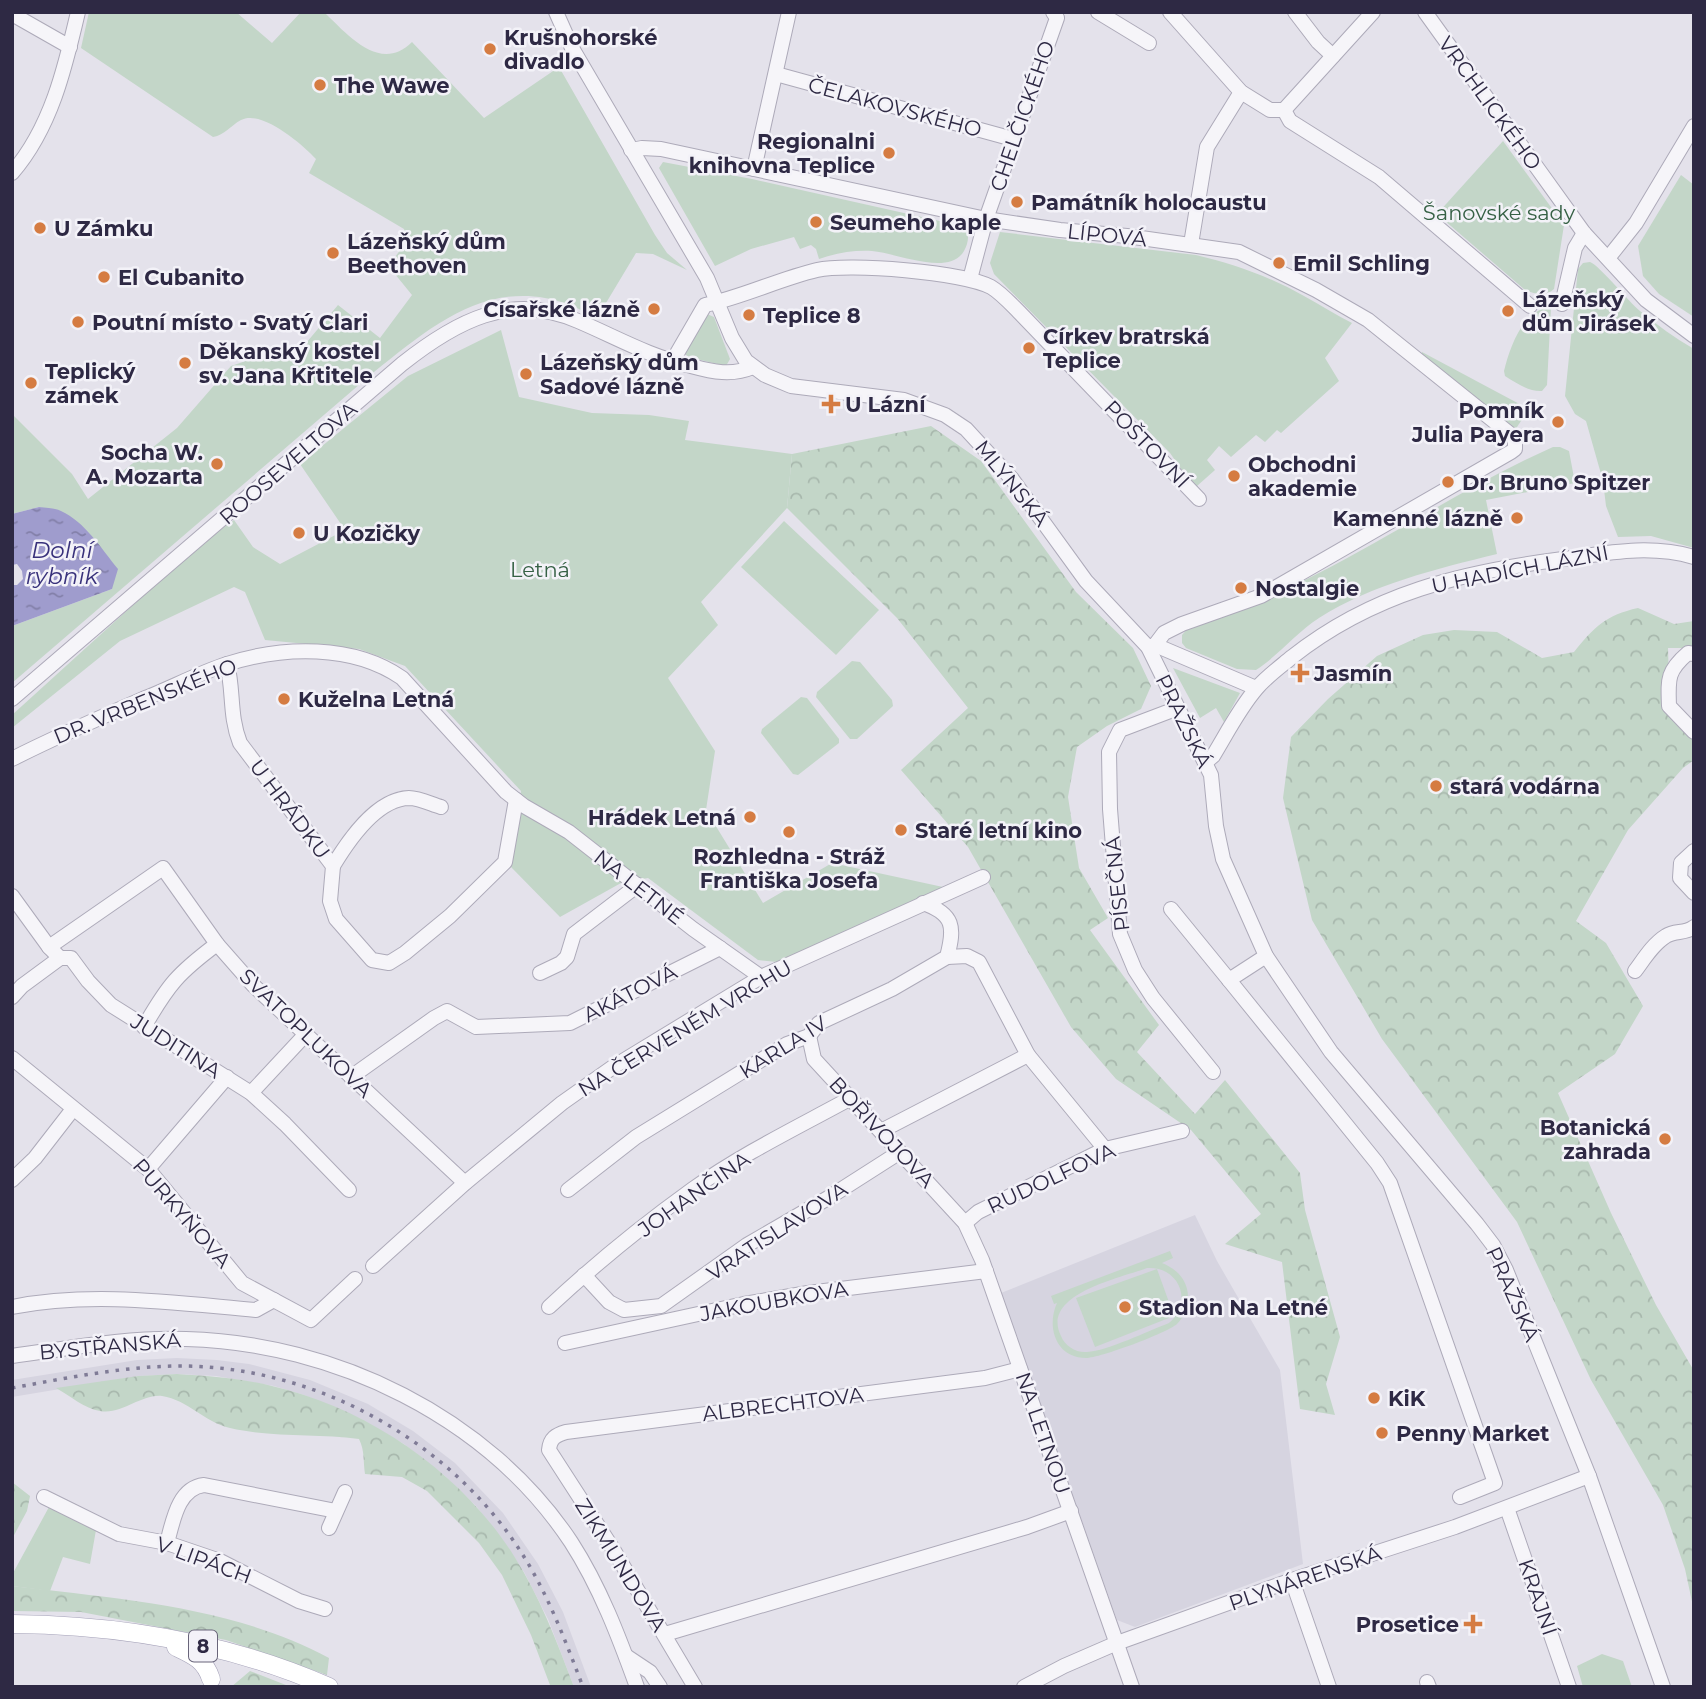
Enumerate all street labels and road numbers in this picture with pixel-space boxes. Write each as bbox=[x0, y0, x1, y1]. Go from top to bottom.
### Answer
street label: VRCHLICKÉHO bbox=[1433, 31, 1547, 175]
street label: CHELČICKÉHO bbox=[984, 37, 1060, 195]
street label: ČELAKOVSKÉHO bbox=[805, 72, 985, 142]
street label: LÍPOVÁ bbox=[1066, 218, 1149, 252]
street label: POŠTOVNÍ bbox=[1099, 395, 1195, 494]
street label: ROOSEVELTOVA bbox=[214, 396, 363, 530]
street label: MLÝNSKÁ bbox=[970, 435, 1055, 532]
street label: U HADÍCH LÁZNÍ bbox=[1429, 539, 1611, 598]
street label: DR. VRBENSKÉHO bbox=[50, 653, 240, 749]
street label: PRAŽSKÁ bbox=[1151, 670, 1218, 773]
street label: U HRÁDKU bbox=[244, 754, 336, 864]
street label: PÍSEČNÁ bbox=[1099, 834, 1134, 933]
street label: NA LETNÉ bbox=[589, 844, 689, 930]
street label: NA ČERVENÉM VRCHU bbox=[574, 954, 796, 1102]
street label: AKÁTOVÁ bbox=[579, 958, 682, 1027]
street label: SVATOPLUKOVA bbox=[235, 963, 378, 1103]
street label: JUDITINA bbox=[126, 1008, 226, 1084]
street label: KARLA IV bbox=[735, 1010, 832, 1084]
street label: BOŘIVOJOVA bbox=[824, 1071, 940, 1193]
street label: RUDOLFOVA bbox=[983, 1137, 1120, 1219]
street label: JOHANČINA bbox=[632, 1146, 756, 1242]
street label: PURKYŇOVA bbox=[128, 1153, 237, 1274]
street label: VRATISLAVOVA bbox=[702, 1176, 853, 1286]
street label: PRAŽSKÁ bbox=[1481, 1243, 1545, 1346]
street label: JAKOUBKOVA bbox=[697, 1276, 851, 1326]
street label: BYSTŘANSKÁ bbox=[38, 1327, 183, 1365]
street label: NA LETNOU bbox=[1010, 1369, 1076, 1497]
street label: ALBRECHTOVA bbox=[701, 1382, 866, 1426]
street label: ZIKMUNDOVA bbox=[570, 1494, 672, 1637]
street label: V LIPÁCH bbox=[153, 1531, 255, 1589]
street label: PLYNÁRENSKÁ bbox=[1226, 1540, 1385, 1616]
street label: KRAJNÍ bbox=[1513, 1555, 1563, 1639]
road number: 8 bbox=[189, 1630, 217, 1662]

